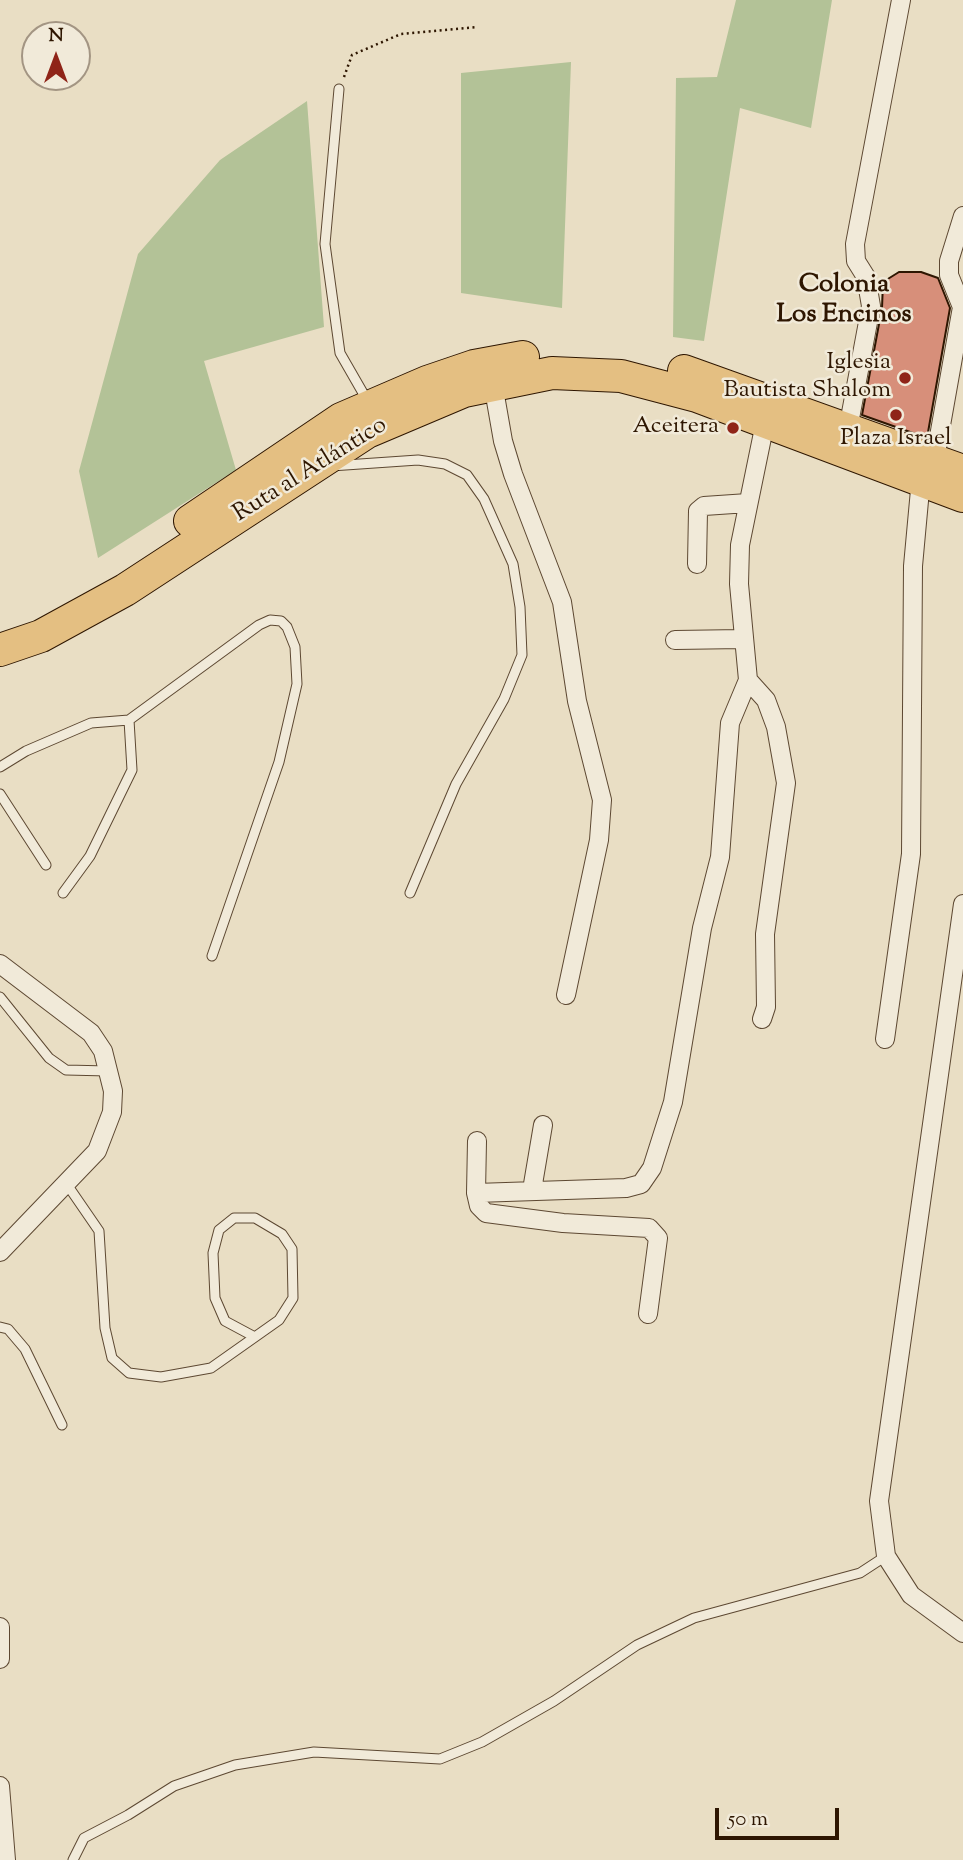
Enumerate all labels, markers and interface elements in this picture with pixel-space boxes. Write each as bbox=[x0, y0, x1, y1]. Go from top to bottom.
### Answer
north arrow bbox=[21, 21, 91, 91]
text: N bbox=[48, 23, 64, 50]
district label: Colonia Los Encinos bbox=[776, 271, 912, 332]
place label: Iglesia Bautista Shalom bbox=[724, 350, 891, 406]
marker: Iglesia Bautista Shalom bbox=[897, 370, 913, 386]
marker: Plaza Israel bbox=[888, 407, 904, 423]
street label: Ruta al Atlántico bbox=[229, 412, 393, 530]
place label: Aceitera bbox=[633, 414, 719, 442]
marker: Aceitera bbox=[725, 420, 741, 436]
place label: Plaza Israel bbox=[840, 426, 952, 454]
scale bar bbox=[718, 1794, 842, 1838]
text: 50 m bbox=[728, 1805, 768, 1835]

